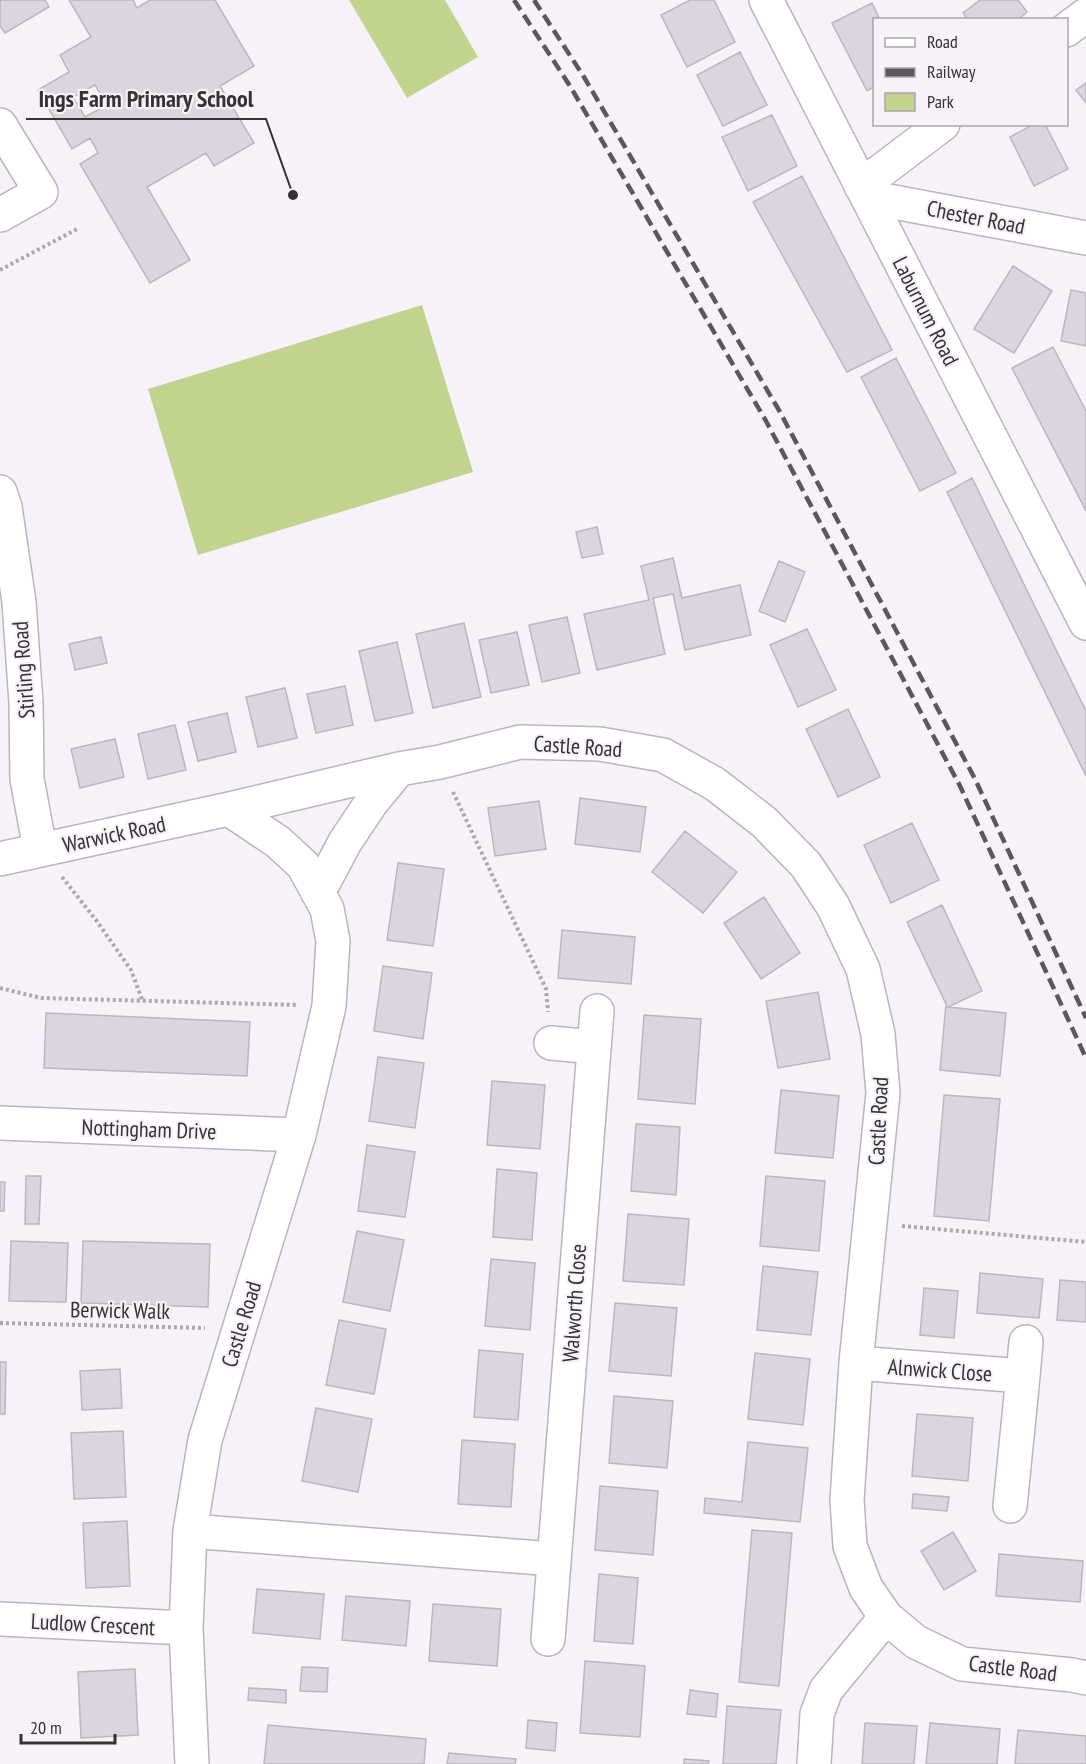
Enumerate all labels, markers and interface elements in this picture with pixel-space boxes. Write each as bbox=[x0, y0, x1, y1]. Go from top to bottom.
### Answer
legend bbox=[873, 18, 1068, 126]
text: Road bbox=[927, 30, 958, 53]
text: Railway bbox=[927, 60, 976, 83]
callout: Ings Farm Primary School bbox=[26, 77, 266, 119]
text: Ings Farm Primary School bbox=[38, 83, 254, 114]
text: Park bbox=[927, 90, 954, 113]
street label: Chester Road bbox=[925, 194, 1027, 240]
street label: Laburnum Road bbox=[887, 252, 965, 370]
street label: Stirling Road bbox=[6, 620, 40, 720]
street label: Castle Road bbox=[533, 729, 623, 763]
street label: Warwick Road bbox=[60, 809, 168, 859]
street label: Castle Road bbox=[862, 1076, 894, 1166]
street label: Nottingham Drive bbox=[81, 1113, 217, 1145]
street label: Walworth Close bbox=[556, 1243, 592, 1363]
street label: Castle Road bbox=[215, 1278, 267, 1370]
street label: Berwick Walk bbox=[70, 1295, 171, 1325]
street label: Alnwick Close bbox=[887, 1352, 993, 1388]
street label: Ludlow Crescent bbox=[30, 1607, 156, 1641]
street label: Castle Road bbox=[967, 1649, 1059, 1687]
scale bar bbox=[21, 1707, 116, 1745]
text: 20 m bbox=[30, 1716, 62, 1739]

